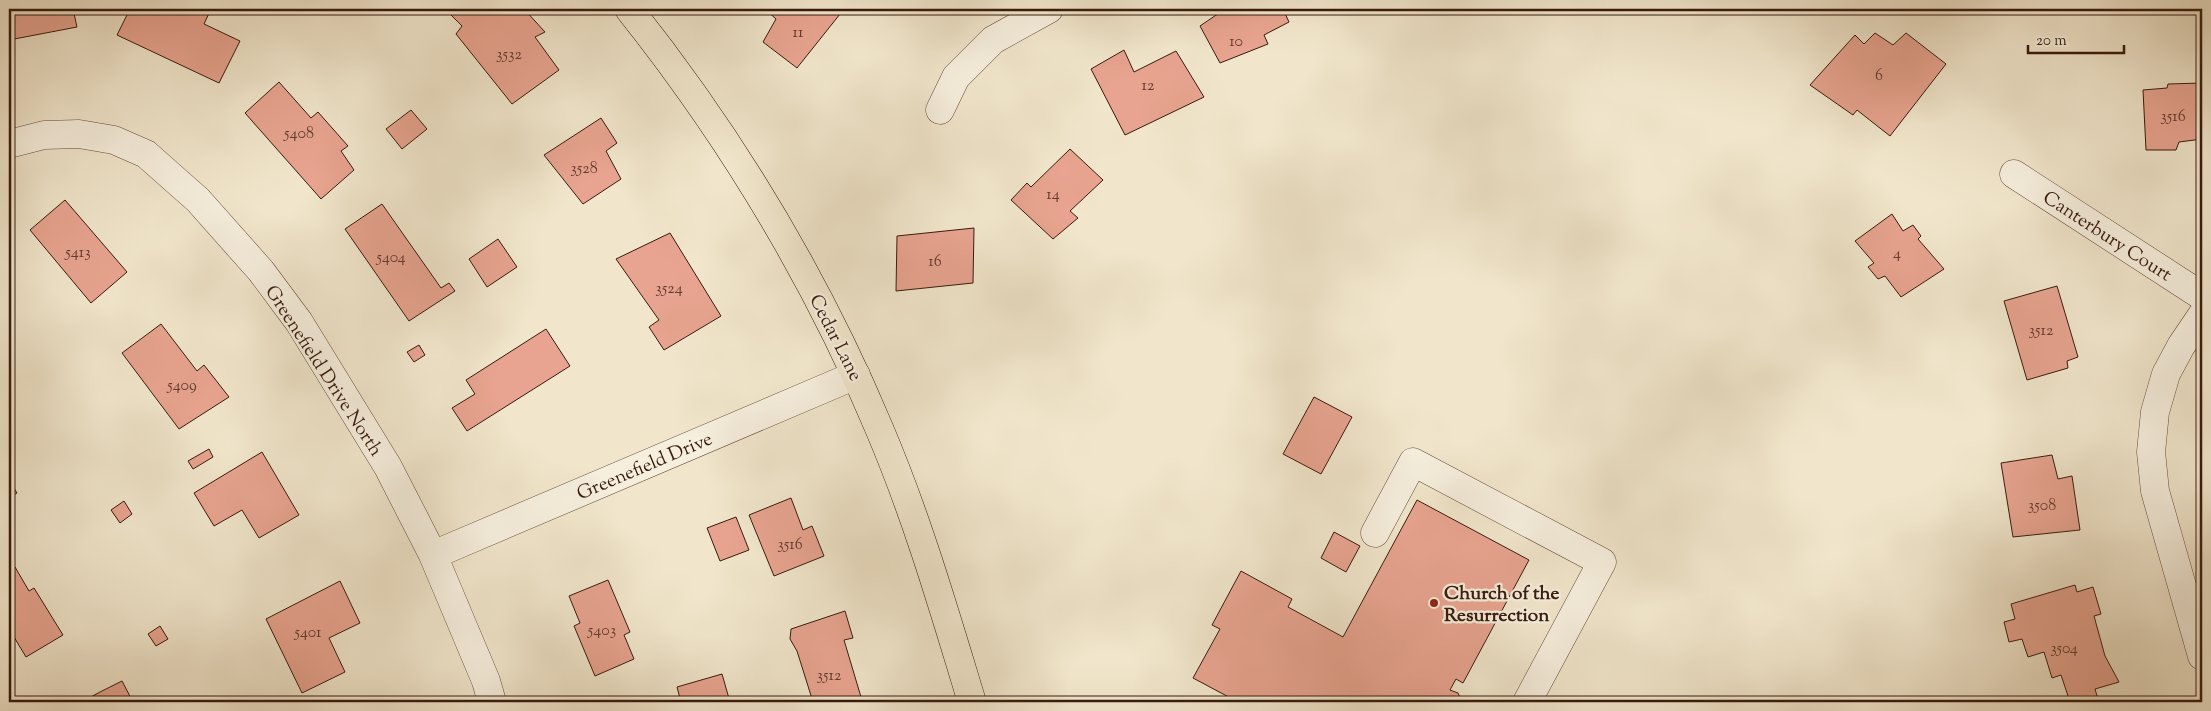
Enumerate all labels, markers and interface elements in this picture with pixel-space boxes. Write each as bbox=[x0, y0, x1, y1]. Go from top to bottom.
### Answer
house number: 11 bbox=[793, 22, 804, 45]
scale bar bbox=[2028, 22, 2125, 54]
house number: 10 bbox=[1229, 31, 1243, 54]
text: 20 m bbox=[2036, 31, 2067, 52]
house number: 3532 bbox=[496, 44, 522, 67]
house number: 6 bbox=[1875, 65, 1883, 88]
house number: 12 bbox=[1142, 75, 1155, 98]
house number: 3516 bbox=[2160, 106, 2186, 129]
house number: 5408 bbox=[283, 123, 314, 146]
house number: 3528 bbox=[570, 158, 598, 181]
house number: 14 bbox=[1046, 184, 1060, 207]
street label: Canterbury Court bbox=[2037, 185, 2177, 289]
house number: 5413 bbox=[64, 242, 91, 265]
house number: 4 bbox=[1893, 243, 1901, 266]
house number: 5404 bbox=[375, 247, 406, 270]
house number: 16 bbox=[928, 251, 942, 274]
house number: 3524 bbox=[655, 278, 683, 301]
street label: Greenefield Drive North bbox=[257, 281, 388, 462]
street label: Cedar Lane bbox=[801, 290, 868, 386]
house number: 3512 bbox=[2029, 320, 2054, 343]
house number: 5409 bbox=[166, 375, 197, 398]
street label: Greenefield Drive bbox=[573, 427, 717, 508]
house number: 3508 bbox=[2028, 495, 2056, 518]
house number: 3516 bbox=[777, 534, 803, 557]
place label: Church of the Resurrection bbox=[1444, 581, 1560, 630]
marker: Church of the Resurrection bbox=[1428, 597, 1440, 609]
house number: 5403 bbox=[587, 620, 616, 643]
house number: 5401 bbox=[293, 622, 322, 645]
house number: 3504 bbox=[2050, 638, 2078, 661]
house number: 3512 bbox=[817, 665, 842, 688]

